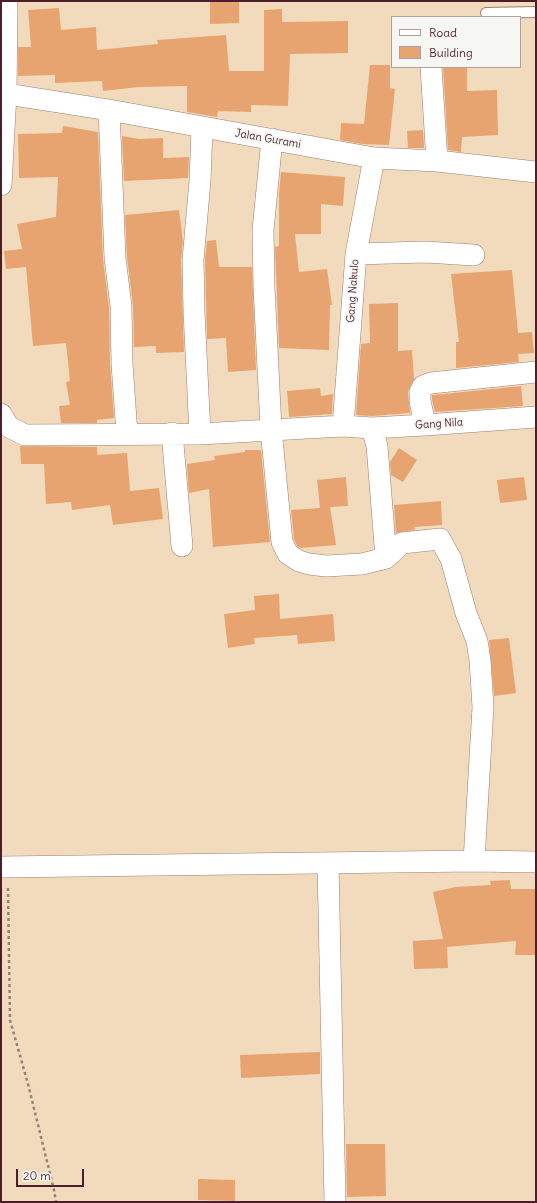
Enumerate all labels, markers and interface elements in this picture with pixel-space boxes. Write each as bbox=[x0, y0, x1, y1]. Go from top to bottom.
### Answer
legend bbox=[391, 16, 521, 68]
text: Road bbox=[429, 25, 457, 40]
text: Building bbox=[429, 45, 473, 60]
street label: Jalan Gurami bbox=[234, 127, 302, 151]
street label: Gang Nakulo bbox=[344, 259, 362, 323]
street label: Gang Nila bbox=[415, 416, 463, 432]
scale bar bbox=[18, 1161, 86, 1187]
text: 20 m bbox=[23, 1168, 51, 1183]

